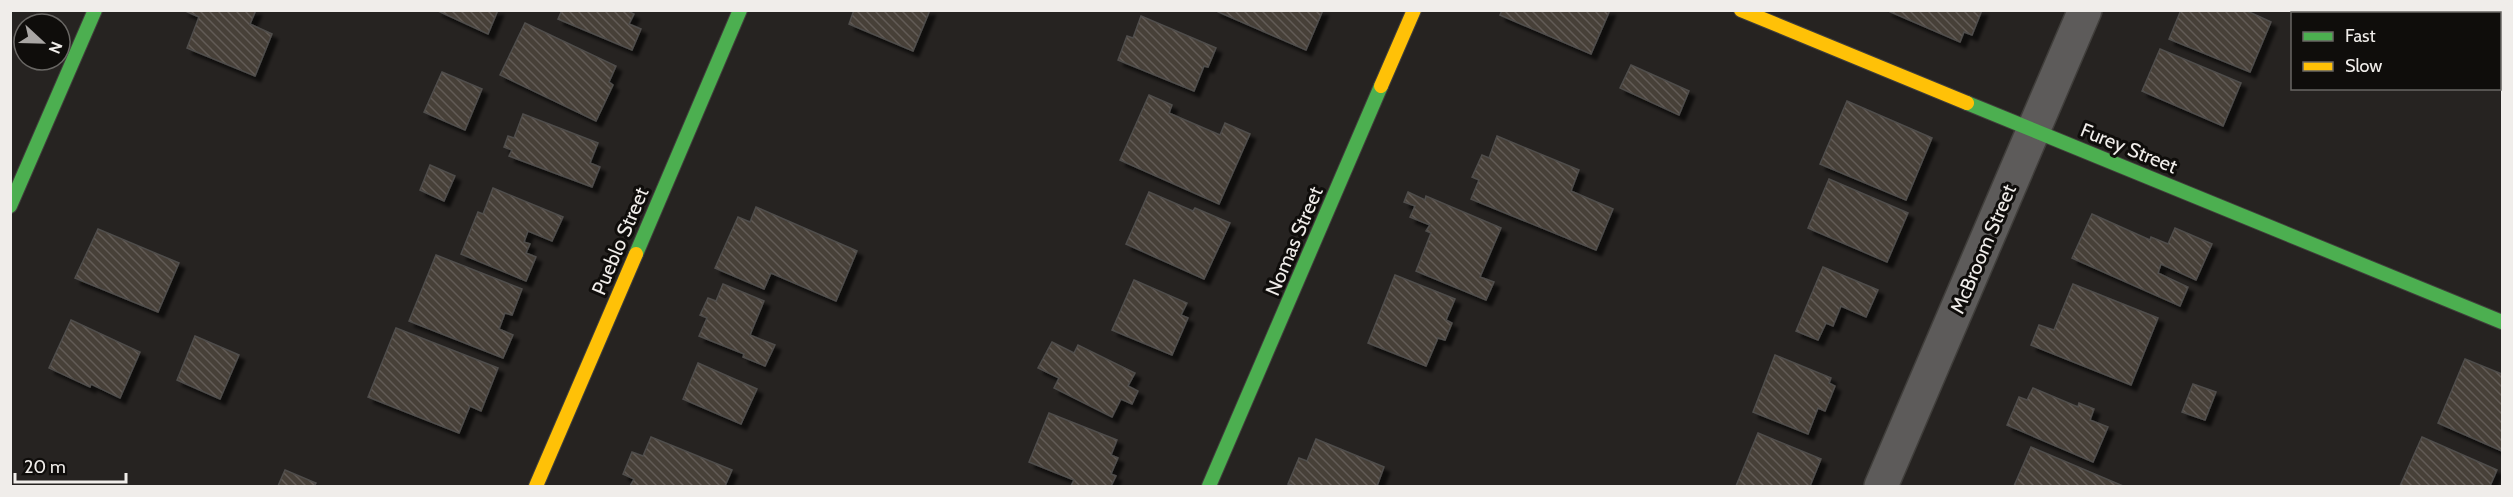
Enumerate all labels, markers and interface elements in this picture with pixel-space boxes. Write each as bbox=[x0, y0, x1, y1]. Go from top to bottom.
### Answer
north arrow bbox=[12, 12, 72, 72]
legend bbox=[2291, 12, 2501, 90]
text: Fast bbox=[2345, 25, 2376, 47]
text: N bbox=[45, 39, 66, 56]
text: Slow bbox=[2345, 55, 2382, 77]
street label: Furey Street bbox=[2077, 118, 2181, 178]
street label: McBroom Street bbox=[1945, 180, 2021, 317]
street label: Pueblo Street bbox=[587, 183, 654, 298]
street label: Nomas Street bbox=[1260, 183, 1328, 299]
scale bar bbox=[15, 446, 126, 484]
text: 20 m bbox=[24, 456, 66, 478]

